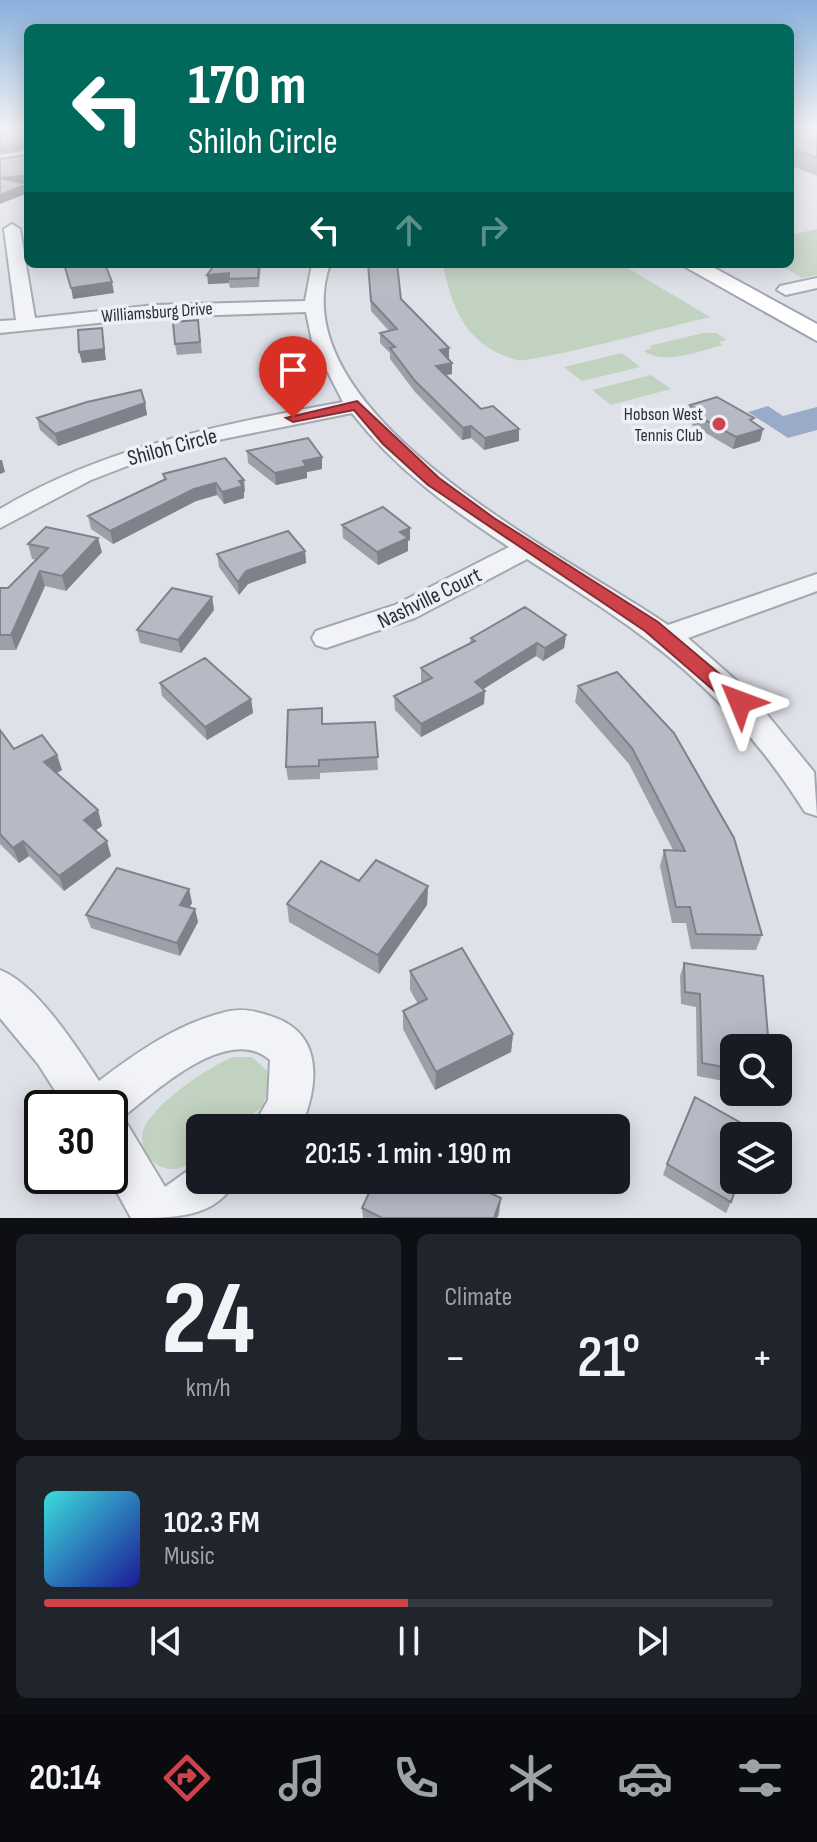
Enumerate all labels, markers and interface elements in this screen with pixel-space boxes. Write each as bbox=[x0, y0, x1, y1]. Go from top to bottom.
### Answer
text: 170 m bbox=[188, 53, 306, 120]
icon: left bbox=[56, 56, 160, 160]
text: Shiloh Circle bbox=[188, 121, 338, 164]
icon: left bbox=[303, 208, 347, 252]
icon: ahead bbox=[387, 208, 431, 252]
icon: right bbox=[471, 208, 515, 252]
street label: Williamsburg Drive bbox=[101, 298, 213, 327]
pin bbox=[259, 336, 327, 418]
icon: arrive bbox=[271, 348, 315, 392]
place label: Hobson West Tennis Club bbox=[624, 404, 704, 446]
marker: Hobson West Tennis Club bbox=[710, 415, 728, 433]
street label: Shiloh Circle bbox=[125, 423, 220, 472]
street label: Nashville Court bbox=[373, 562, 486, 635]
position arrow bbox=[698, 660, 782, 744]
map controls bbox=[720, 1034, 792, 1194]
button: search bbox=[720, 1034, 792, 1106]
speed limit sign: 30 bbox=[24, 1090, 128, 1194]
button: layers bbox=[720, 1122, 792, 1194]
text: 20:15 · 1 min · 190 m bbox=[305, 1136, 511, 1172]
text: 24 bbox=[161, 1258, 255, 1383]
text: Climate bbox=[445, 1282, 512, 1313]
text: 21° bbox=[577, 1322, 640, 1394]
text: − bbox=[445, 1332, 466, 1385]
text: + bbox=[751, 1332, 773, 1385]
text: km/h bbox=[186, 1373, 231, 1404]
text: 102.3 FM bbox=[164, 1505, 260, 1541]
text: Music bbox=[164, 1541, 215, 1572]
icon: previous bbox=[144, 1619, 188, 1663]
icon: pause bbox=[387, 1619, 431, 1663]
icon: next bbox=[630, 1619, 674, 1663]
icon: directions bbox=[159, 1750, 215, 1806]
icon: music bbox=[274, 1750, 330, 1806]
icon: phone bbox=[388, 1750, 444, 1806]
icon: climate bbox=[503, 1750, 559, 1806]
icon: car bbox=[617, 1750, 673, 1806]
icon: filters bbox=[732, 1750, 788, 1806]
text: 20:14 bbox=[29, 1757, 101, 1800]

